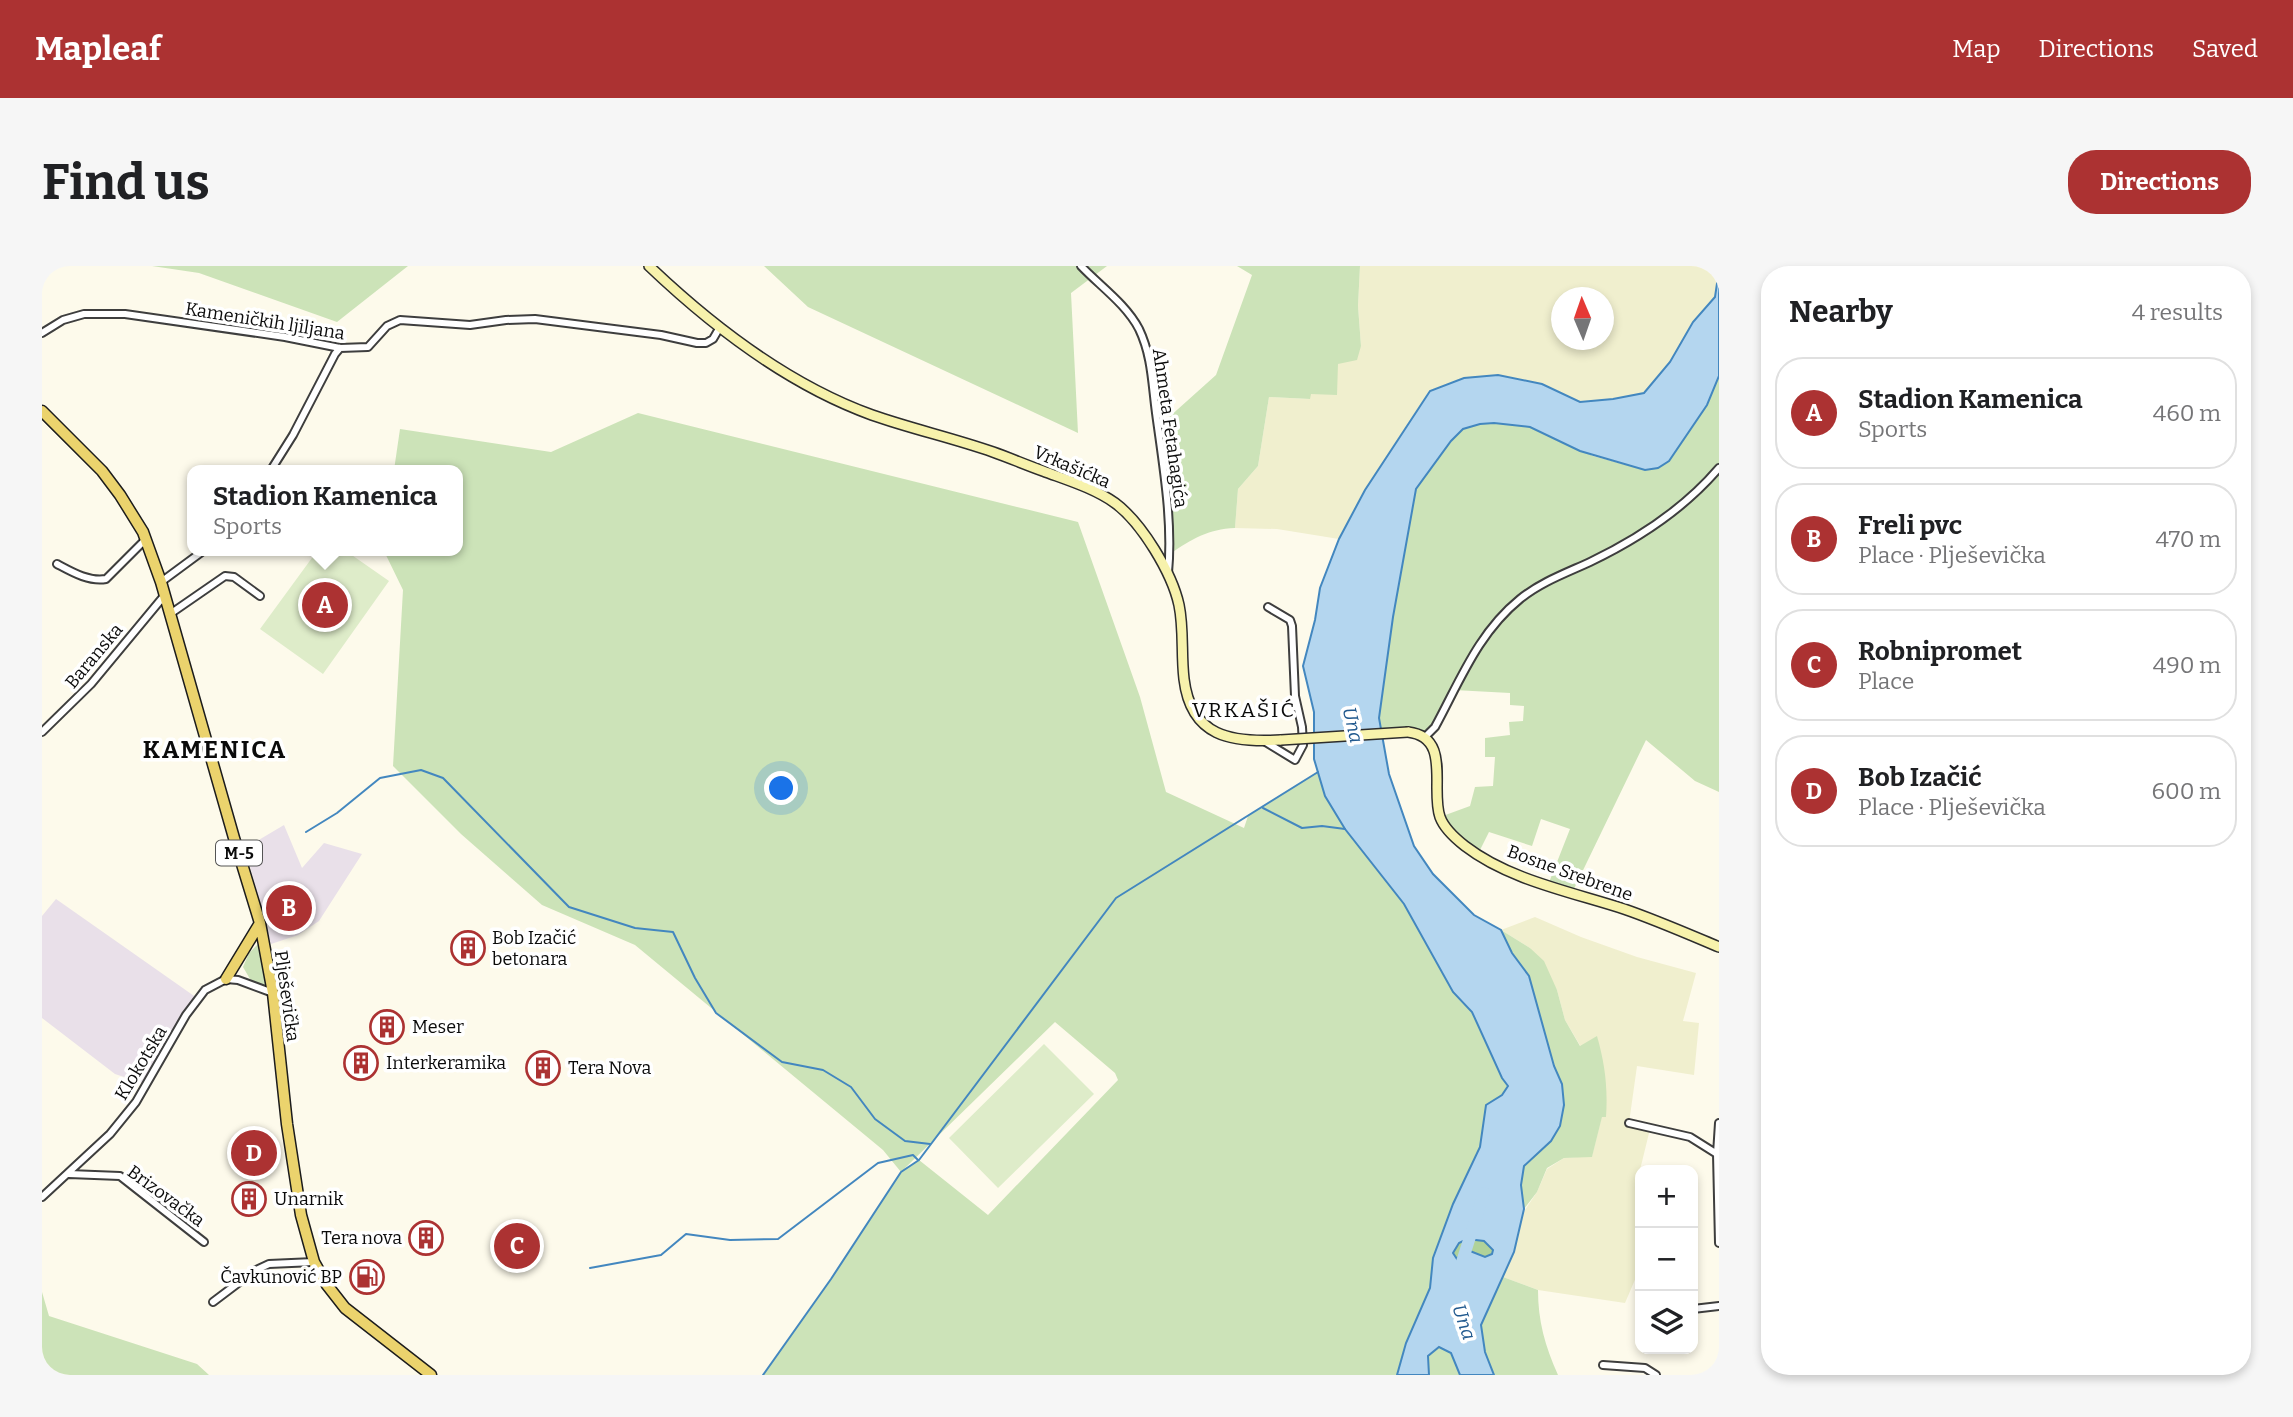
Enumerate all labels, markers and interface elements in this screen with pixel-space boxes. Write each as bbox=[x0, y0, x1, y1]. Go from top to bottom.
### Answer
text: Mapleaf bbox=[35, 29, 161, 69]
text: Map bbox=[1952, 35, 2001, 63]
text: Directions bbox=[2039, 35, 2154, 63]
text: Saved bbox=[2192, 35, 2258, 63]
button: Directions bbox=[2068, 150, 2251, 214]
text: Find us bbox=[42, 153, 210, 212]
north arrow bbox=[1551, 287, 1614, 350]
text: Nearby bbox=[1789, 294, 1893, 330]
street label: Kameničkih ljiljana bbox=[184, 298, 347, 345]
text: 4 results bbox=[2132, 298, 2223, 326]
street label: Ahmeta Fetahagića bbox=[1148, 347, 1192, 509]
text: Stadion Kamenica bbox=[1858, 384, 2083, 415]
text: A bbox=[1806, 399, 1822, 427]
text: 460 m bbox=[2153, 399, 2221, 427]
text: Sports bbox=[1858, 415, 1927, 443]
street label: Vrkašićka bbox=[1030, 441, 1114, 493]
popup bbox=[187, 465, 463, 556]
text: Stadion Kamenica bbox=[213, 481, 437, 512]
text: Freli pvc bbox=[1858, 510, 1962, 541]
text: Sports bbox=[213, 512, 282, 540]
text: B bbox=[1807, 525, 1821, 553]
text: 470 m bbox=[2155, 525, 2221, 553]
text: Place · Plješevička bbox=[1858, 541, 2046, 569]
pin: A bbox=[302, 579, 348, 631]
street label: Baranska bbox=[61, 619, 128, 693]
text: Robnipromet bbox=[1858, 636, 2022, 667]
text: C bbox=[1807, 651, 1821, 679]
text: 490 m bbox=[2153, 651, 2221, 679]
text: Place bbox=[1858, 667, 1914, 695]
district label: VRKAŠIĆ bbox=[1192, 697, 1296, 723]
water label: Una bbox=[1338, 705, 1368, 745]
district label: KAMENICA bbox=[143, 736, 287, 764]
text: Bob Izačić bbox=[1858, 762, 1982, 793]
your location bbox=[764, 771, 798, 805]
text: D bbox=[1806, 777, 1822, 805]
text: 600 m bbox=[2151, 777, 2221, 805]
text: Place · Plješevička bbox=[1858, 793, 2046, 821]
road number: M-5 bbox=[216, 840, 262, 866]
street label: Bosne Srebrene bbox=[1504, 840, 1636, 906]
pin: B bbox=[266, 882, 312, 934]
place label: Bob Izačić betonara bbox=[492, 927, 576, 970]
building icon: Bob Izačić betonara bbox=[449, 929, 487, 967]
street label: Plješevička bbox=[270, 949, 304, 1043]
building icon: Meser bbox=[368, 1008, 406, 1046]
place label: Meser bbox=[412, 1016, 464, 1038]
street label: Klokotska bbox=[110, 1022, 172, 1104]
building icon: Interkeramika bbox=[342, 1044, 380, 1082]
building icon: Tera Nova bbox=[524, 1049, 562, 1087]
place label: Interkeramika bbox=[386, 1052, 506, 1074]
place label: Tera Nova bbox=[568, 1057, 651, 1079]
pin: D bbox=[231, 1127, 277, 1179]
street label: Brizovačka bbox=[123, 1161, 209, 1232]
map controls bbox=[1635, 1165, 1698, 1354]
button: + bbox=[1635, 1165, 1698, 1228]
building icon: Unarnik bbox=[230, 1180, 268, 1218]
place label: Unarnik bbox=[274, 1188, 344, 1210]
building icon: Tera nova bbox=[407, 1219, 445, 1257]
pin: C bbox=[494, 1220, 540, 1272]
place label: Tera nova bbox=[321, 1227, 402, 1249]
button: − bbox=[1635, 1228, 1698, 1291]
fuel station icon: Čavkunović BP bbox=[348, 1258, 386, 1296]
place label: Čavkunović BP bbox=[220, 1266, 342, 1288]
button: layers bbox=[1635, 1291, 1698, 1354]
water label: Una bbox=[1447, 1301, 1481, 1343]

